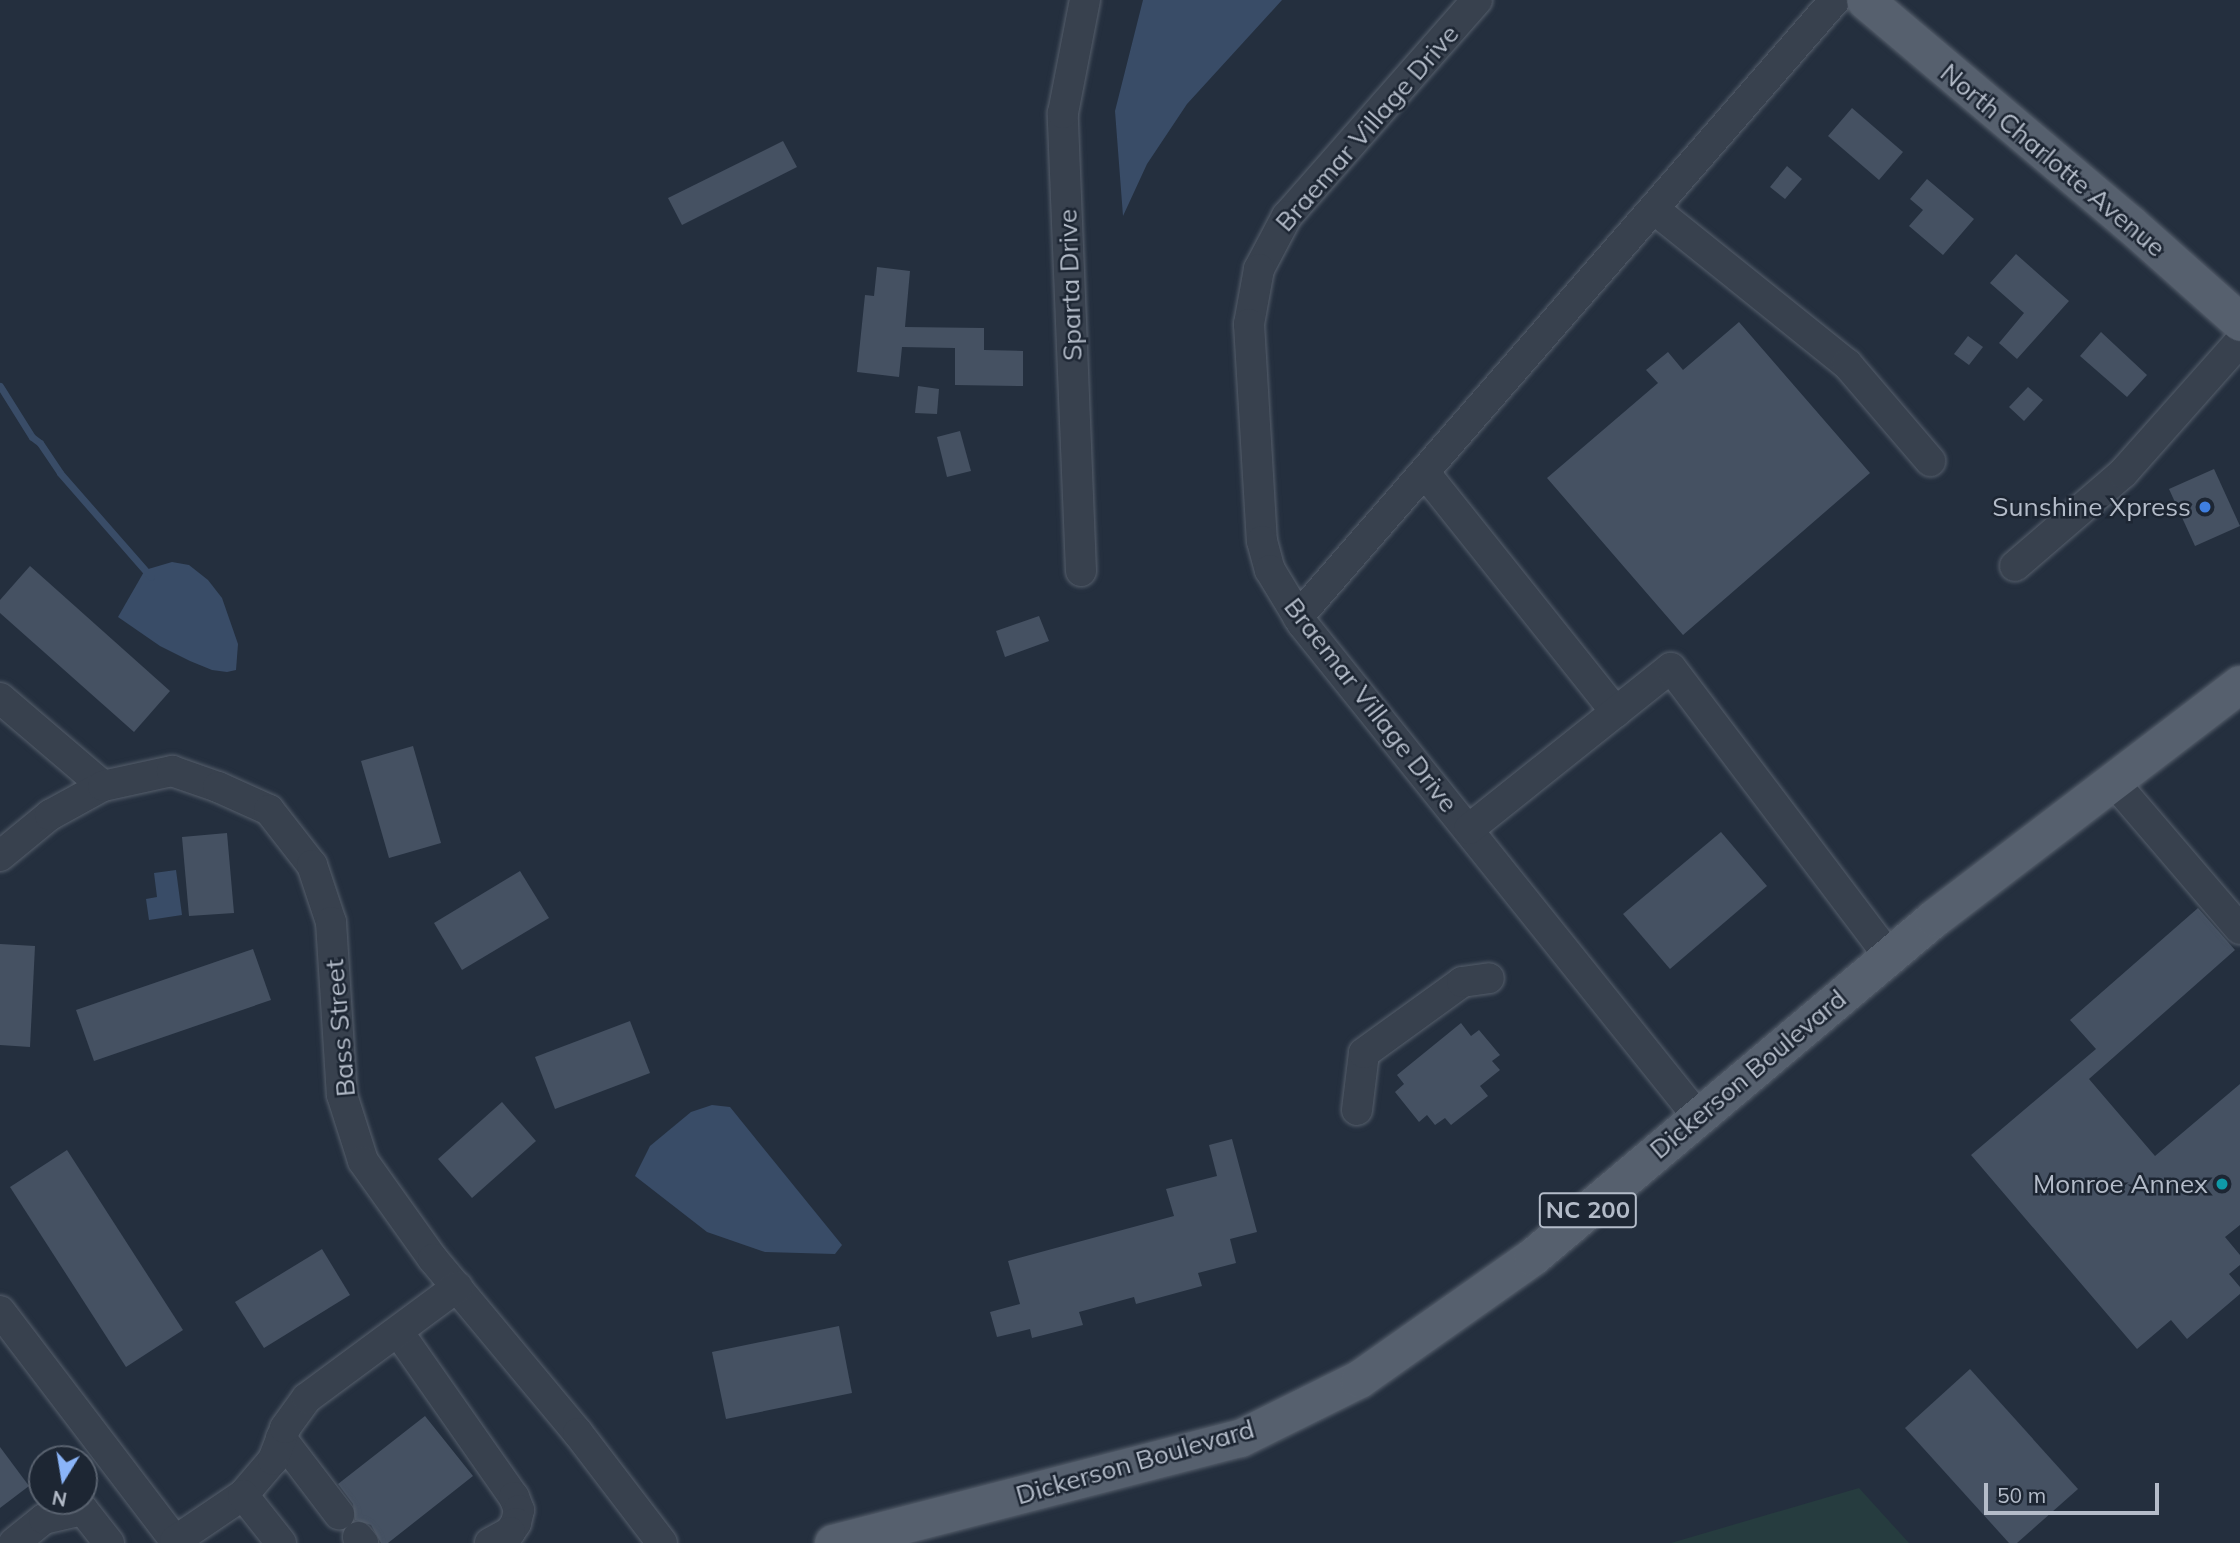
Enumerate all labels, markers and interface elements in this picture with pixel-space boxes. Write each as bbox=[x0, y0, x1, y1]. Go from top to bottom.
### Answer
street label: Braemar Village Drive bbox=[1269, 18, 1465, 238]
street label: North Charlotte Avenue bbox=[1934, 57, 2172, 263]
street label: Sparta Drive bbox=[1052, 209, 1088, 361]
place label: Sunshine Xpress bbox=[1992, 491, 2191, 523]
marker: Sunshine Xpress bbox=[2197, 499, 2213, 515]
street label: Braemar Village Drive bbox=[1278, 592, 1464, 818]
street label: Bass Street bbox=[318, 958, 362, 1098]
street label: Dickerson Boulevard bbox=[1644, 983, 1852, 1165]
place label: Monroe Annex bbox=[2033, 1168, 2208, 1200]
marker: Monroe Annex bbox=[2214, 1176, 2230, 1192]
road number: NC 200 bbox=[1537, 1190, 1639, 1230]
street label: Dickerson Boulevard bbox=[1012, 1413, 1258, 1511]
north arrow bbox=[28, 1445, 98, 1515]
scale bar bbox=[1988, 1470, 2163, 1514]
text: 50 m bbox=[1997, 1482, 2046, 1508]
text: N bbox=[50, 1486, 69, 1512]

